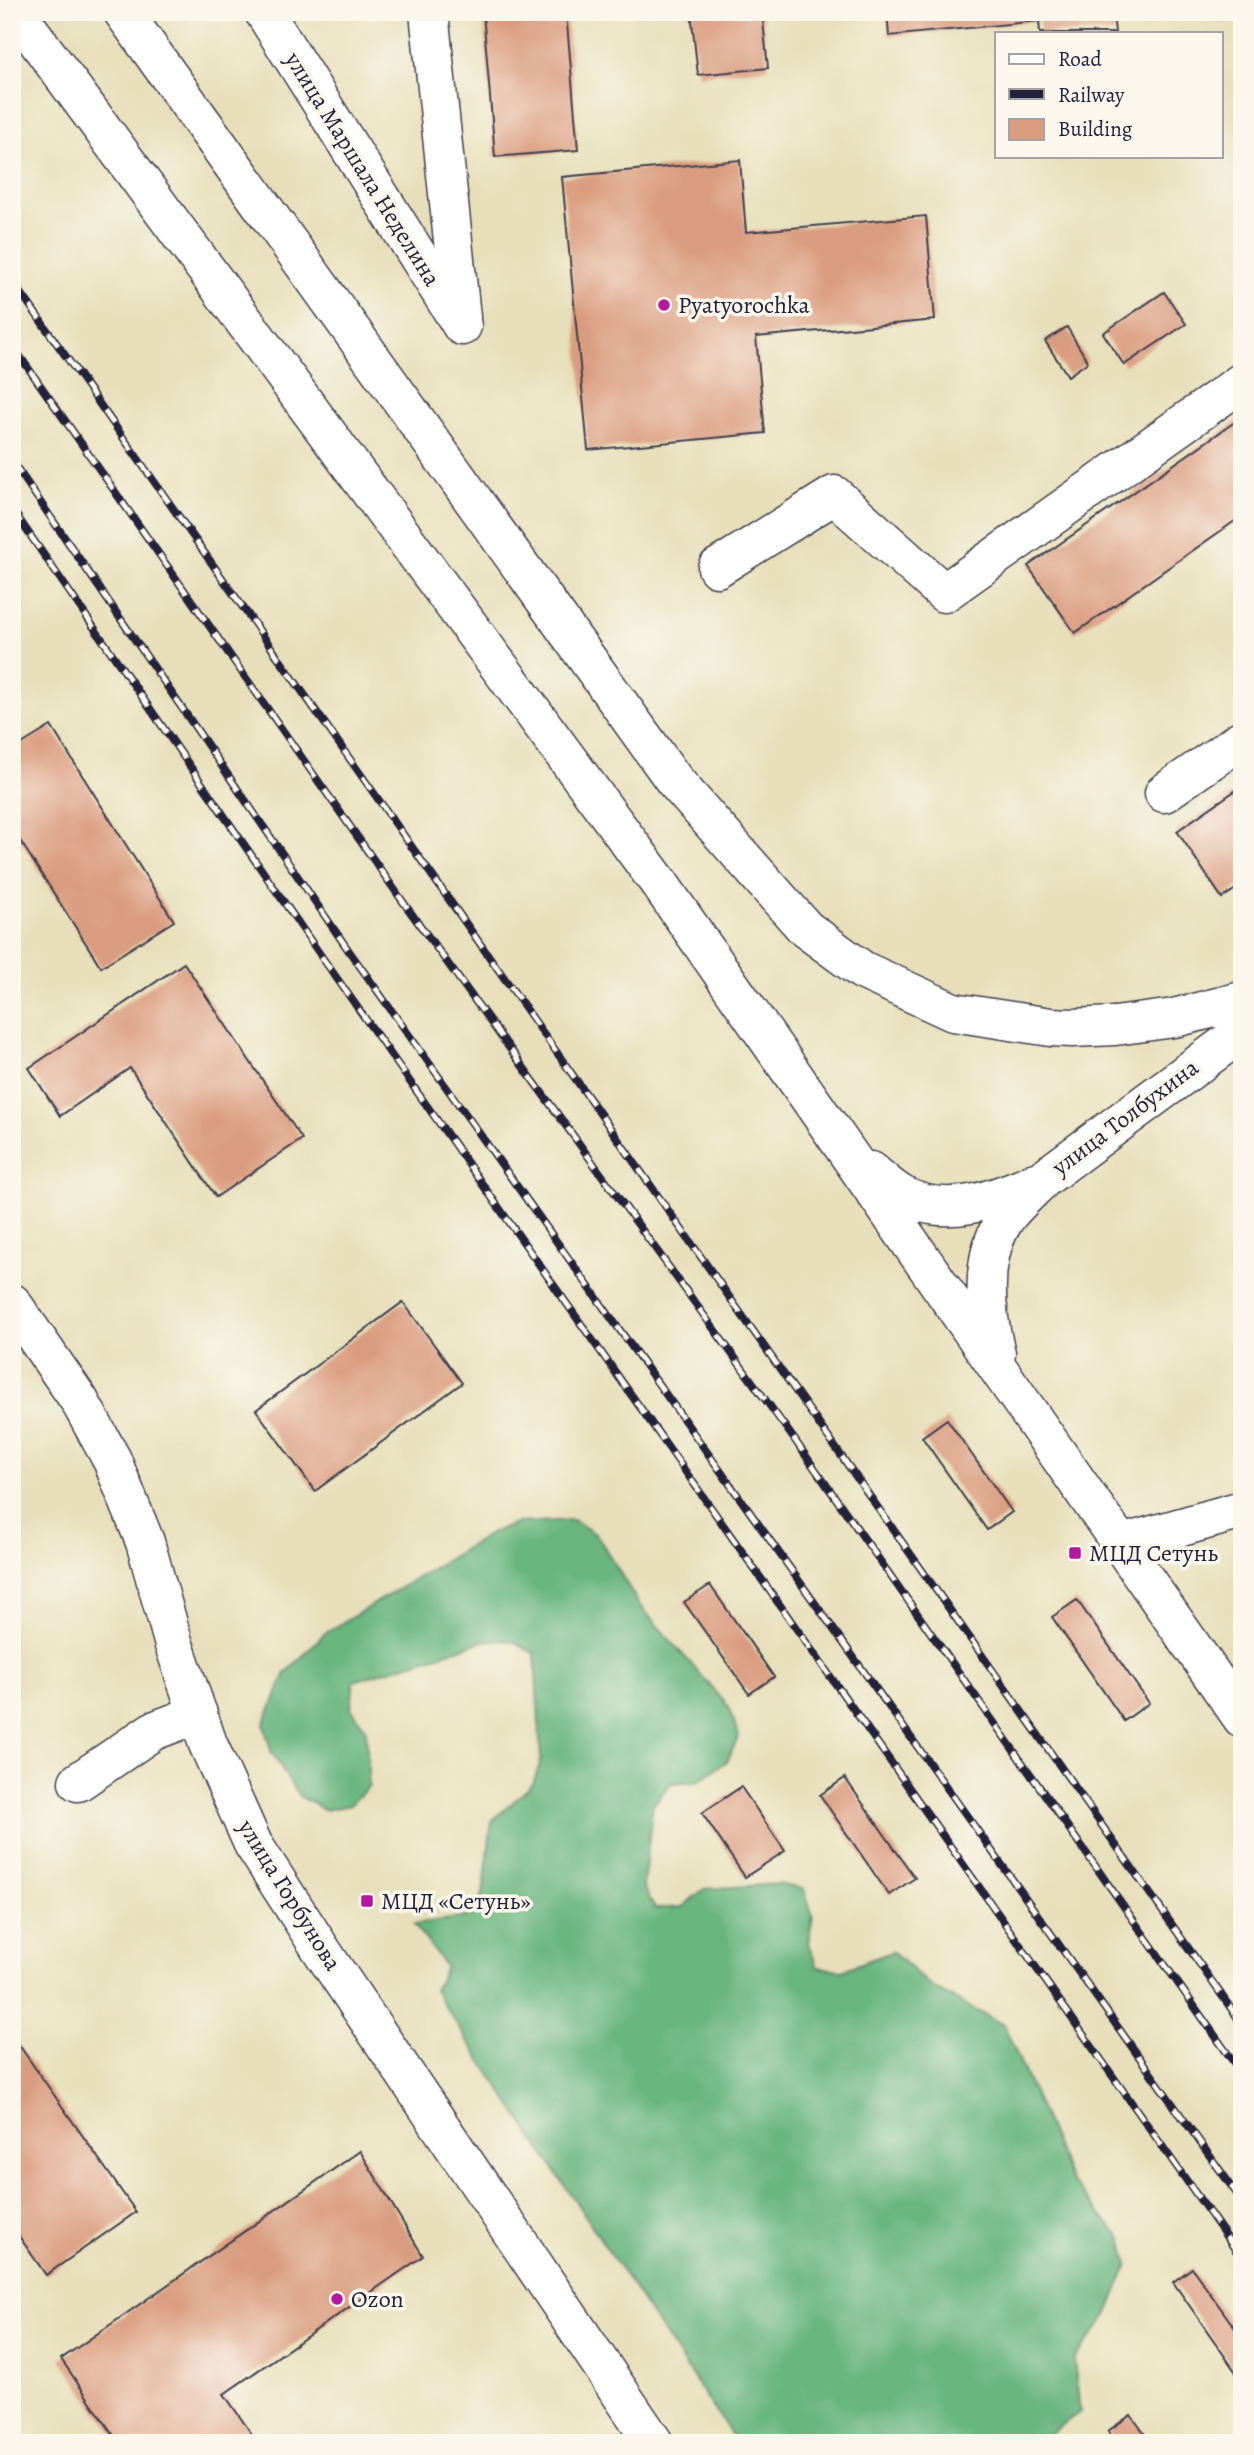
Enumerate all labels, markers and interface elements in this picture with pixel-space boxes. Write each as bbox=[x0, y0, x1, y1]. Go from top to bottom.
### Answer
legend bbox=[995, 32, 1222, 158]
street label: улица Маршала Неделина bbox=[277, 45, 448, 292]
text: Road bbox=[1058, 45, 1102, 73]
text: Railway bbox=[1058, 81, 1125, 109]
text: Building bbox=[1058, 115, 1133, 143]
place label: Pyatyorochka bbox=[678, 289, 811, 321]
marker: Pyatyorochka bbox=[656, 297, 672, 313]
street label: улица Толбухина bbox=[1044, 1051, 1205, 1183]
place label: МЦД Сетунь bbox=[1089, 1537, 1218, 1569]
marker: МЦД Сетунь bbox=[1067, 1545, 1083, 1561]
street label: улица Горбунова bbox=[230, 1812, 349, 1977]
place label: МЦД «Сетунь» bbox=[381, 1885, 530, 1917]
marker: МЦД «Сетунь» bbox=[359, 1893, 375, 1909]
place label: Ozon bbox=[351, 2283, 404, 2315]
marker: Ozon bbox=[329, 2291, 345, 2307]

